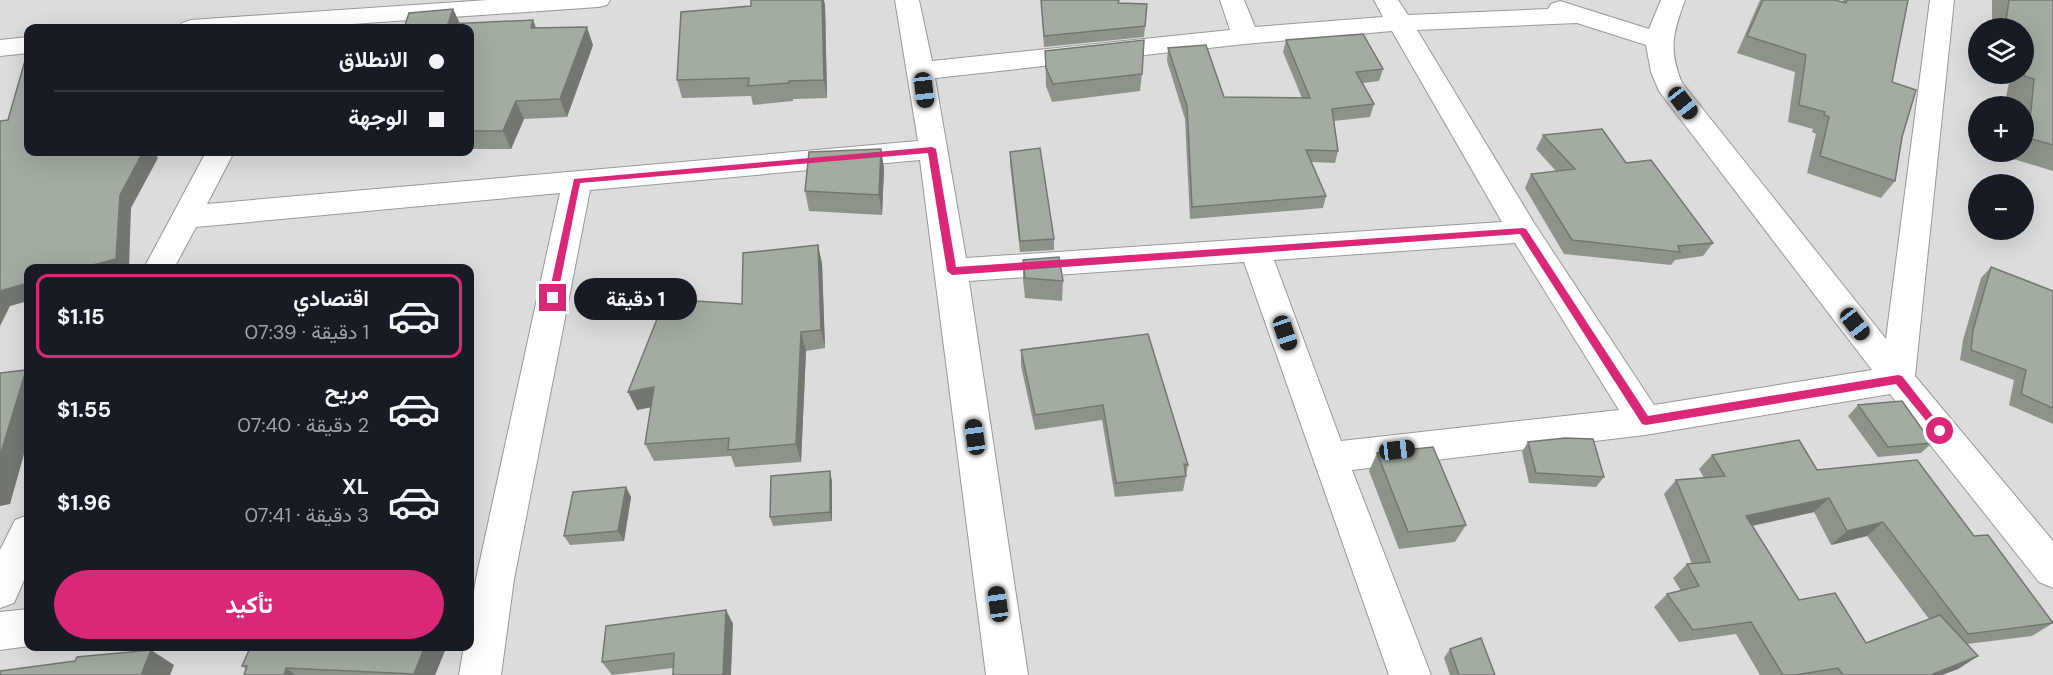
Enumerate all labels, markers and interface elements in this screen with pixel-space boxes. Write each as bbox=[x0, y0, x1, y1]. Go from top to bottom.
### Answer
map controls bbox=[1968, 18, 2034, 240]
button: layers bbox=[1968, 18, 2034, 84]
text: الانطلاق bbox=[339, 45, 408, 74]
car bbox=[913, 71, 935, 109]
car bbox=[1665, 83, 1701, 123]
button: + bbox=[1968, 96, 2034, 162]
text: الوجهة bbox=[348, 103, 408, 132]
button: − bbox=[1968, 174, 2034, 240]
callout: 1 دقيقة bbox=[574, 277, 697, 319]
text: اقتصادي bbox=[293, 284, 369, 313]
route end bbox=[539, 284, 566, 311]
text: 1 دقيقة bbox=[606, 286, 665, 312]
icon: car bbox=[387, 289, 441, 343]
text: $1.15 bbox=[57, 302, 105, 331]
car bbox=[1837, 304, 1873, 344]
car bbox=[1271, 313, 1299, 353]
text: 1 دقيقة · 07:39 bbox=[245, 319, 369, 345]
text: مريح bbox=[325, 377, 369, 406]
icon: car bbox=[387, 382, 441, 436]
text: $1.55 bbox=[57, 395, 111, 424]
text: 2 دقيقة · 07:40 bbox=[237, 412, 369, 438]
route start bbox=[1926, 417, 1953, 444]
car bbox=[964, 418, 986, 456]
car bbox=[1378, 439, 1416, 461]
text: XL bbox=[342, 472, 369, 501]
icon: car bbox=[387, 475, 441, 529]
text: $1.96 bbox=[57, 488, 111, 517]
text: 3 دقيقة · 07:41 bbox=[244, 502, 369, 528]
button: تأكيد bbox=[54, 570, 444, 639]
car bbox=[987, 585, 1009, 623]

